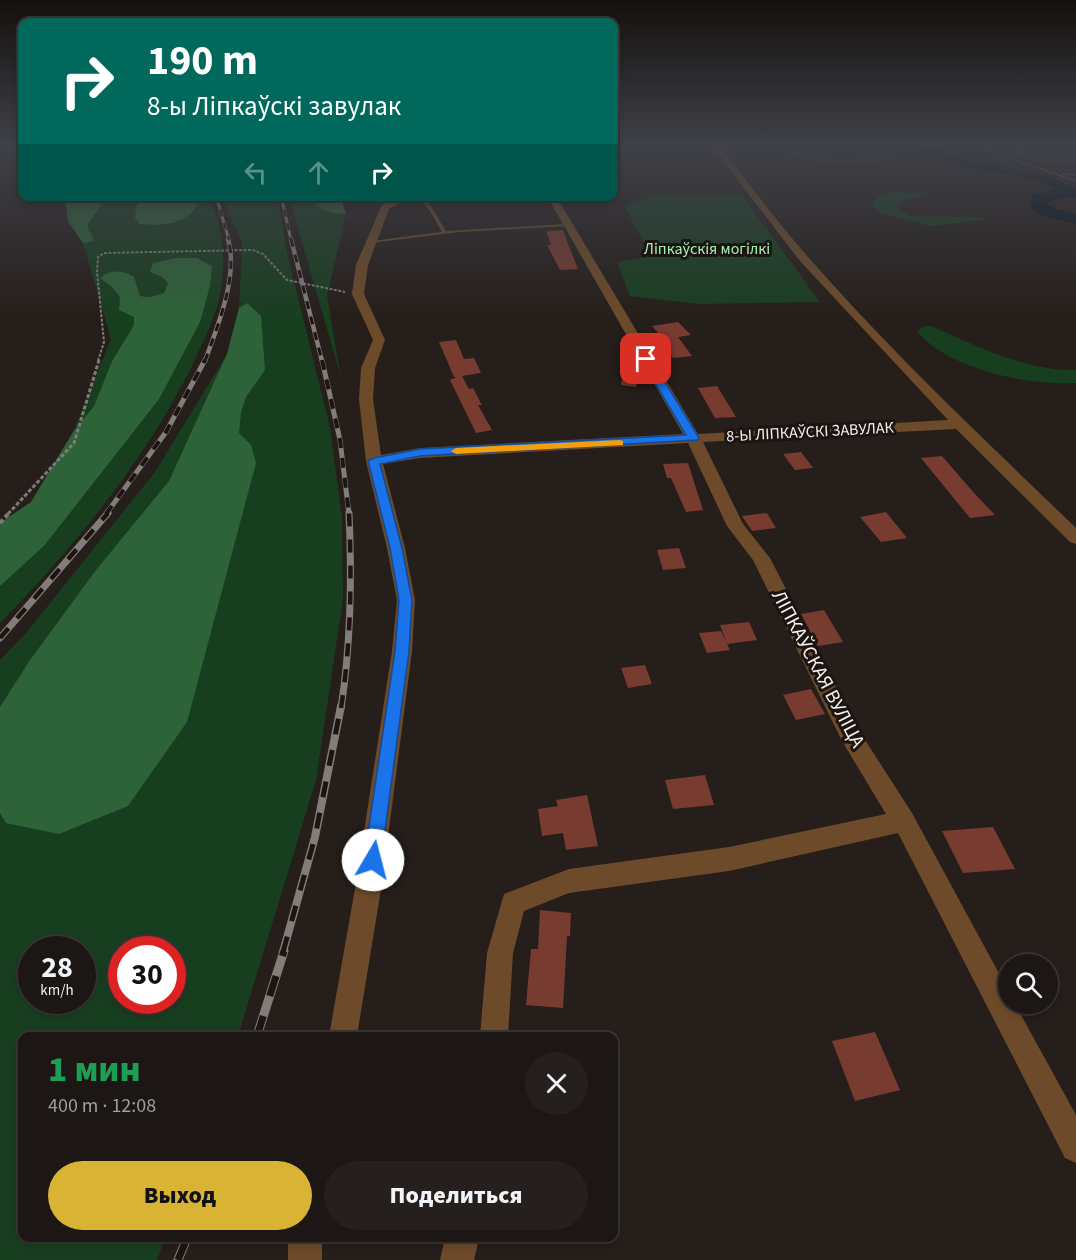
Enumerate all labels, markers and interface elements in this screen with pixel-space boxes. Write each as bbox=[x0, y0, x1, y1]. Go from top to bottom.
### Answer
text: 190 m bbox=[147, 31, 258, 91]
icon: right bbox=[48, 42, 126, 120]
text: 8-ы Ліпкаўскі завулак bbox=[147, 87, 401, 126]
icon: left bbox=[239, 156, 272, 189]
icon: ahead bbox=[302, 156, 335, 189]
icon: right bbox=[365, 156, 398, 189]
park label: Ліпкаўскія могілкі bbox=[644, 238, 770, 260]
pin bbox=[620, 333, 671, 384]
icon: arrive bbox=[629, 342, 662, 375]
street label: 8-Ы ЛІПКАЎСКІ ЗАВУЛАК bbox=[726, 417, 895, 447]
street label: ЛІПКАЎСКАЯ ВУЛІЦА bbox=[764, 585, 872, 753]
position arrow bbox=[341, 828, 405, 892]
speed limit sign: 30 bbox=[108, 936, 186, 1014]
text: 28 bbox=[41, 946, 73, 989]
map controls bbox=[998, 954, 1058, 1014]
button: search bbox=[998, 954, 1058, 1014]
text: km/h bbox=[40, 980, 74, 1001]
text: 1 мин bbox=[48, 1044, 141, 1095]
button: close bbox=[525, 1052, 588, 1115]
text: 400 m · 12:08 bbox=[48, 1092, 156, 1120]
button: Выход bbox=[48, 1161, 312, 1230]
button: Поделиться bbox=[324, 1161, 588, 1230]

